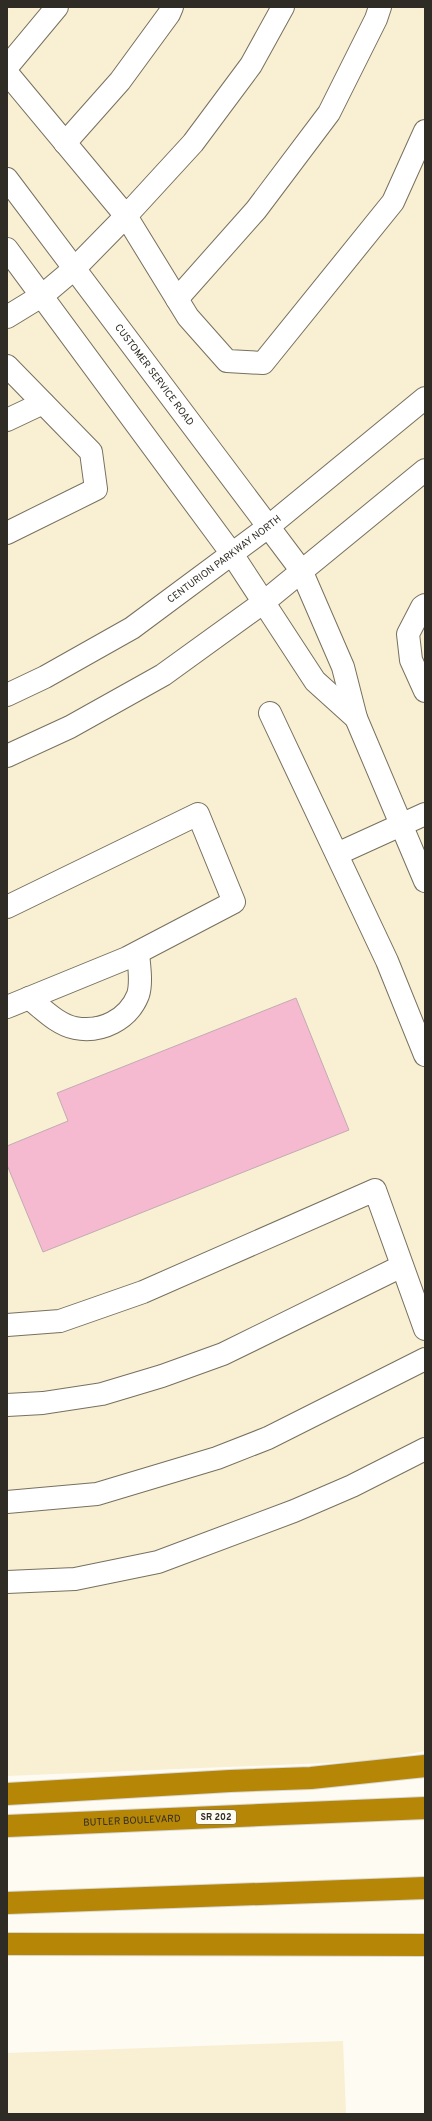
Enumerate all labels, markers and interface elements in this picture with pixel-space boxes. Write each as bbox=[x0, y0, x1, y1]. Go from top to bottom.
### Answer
street label: CUSTOMER SERVICE ROAD bbox=[112, 321, 197, 428]
street label: CENTURION PARKWAY NORTH bbox=[165, 512, 284, 606]
road number: SR 202 bbox=[196, 1810, 236, 1824]
street label: BUTLER BOULEVARD bbox=[83, 1812, 181, 1829]

